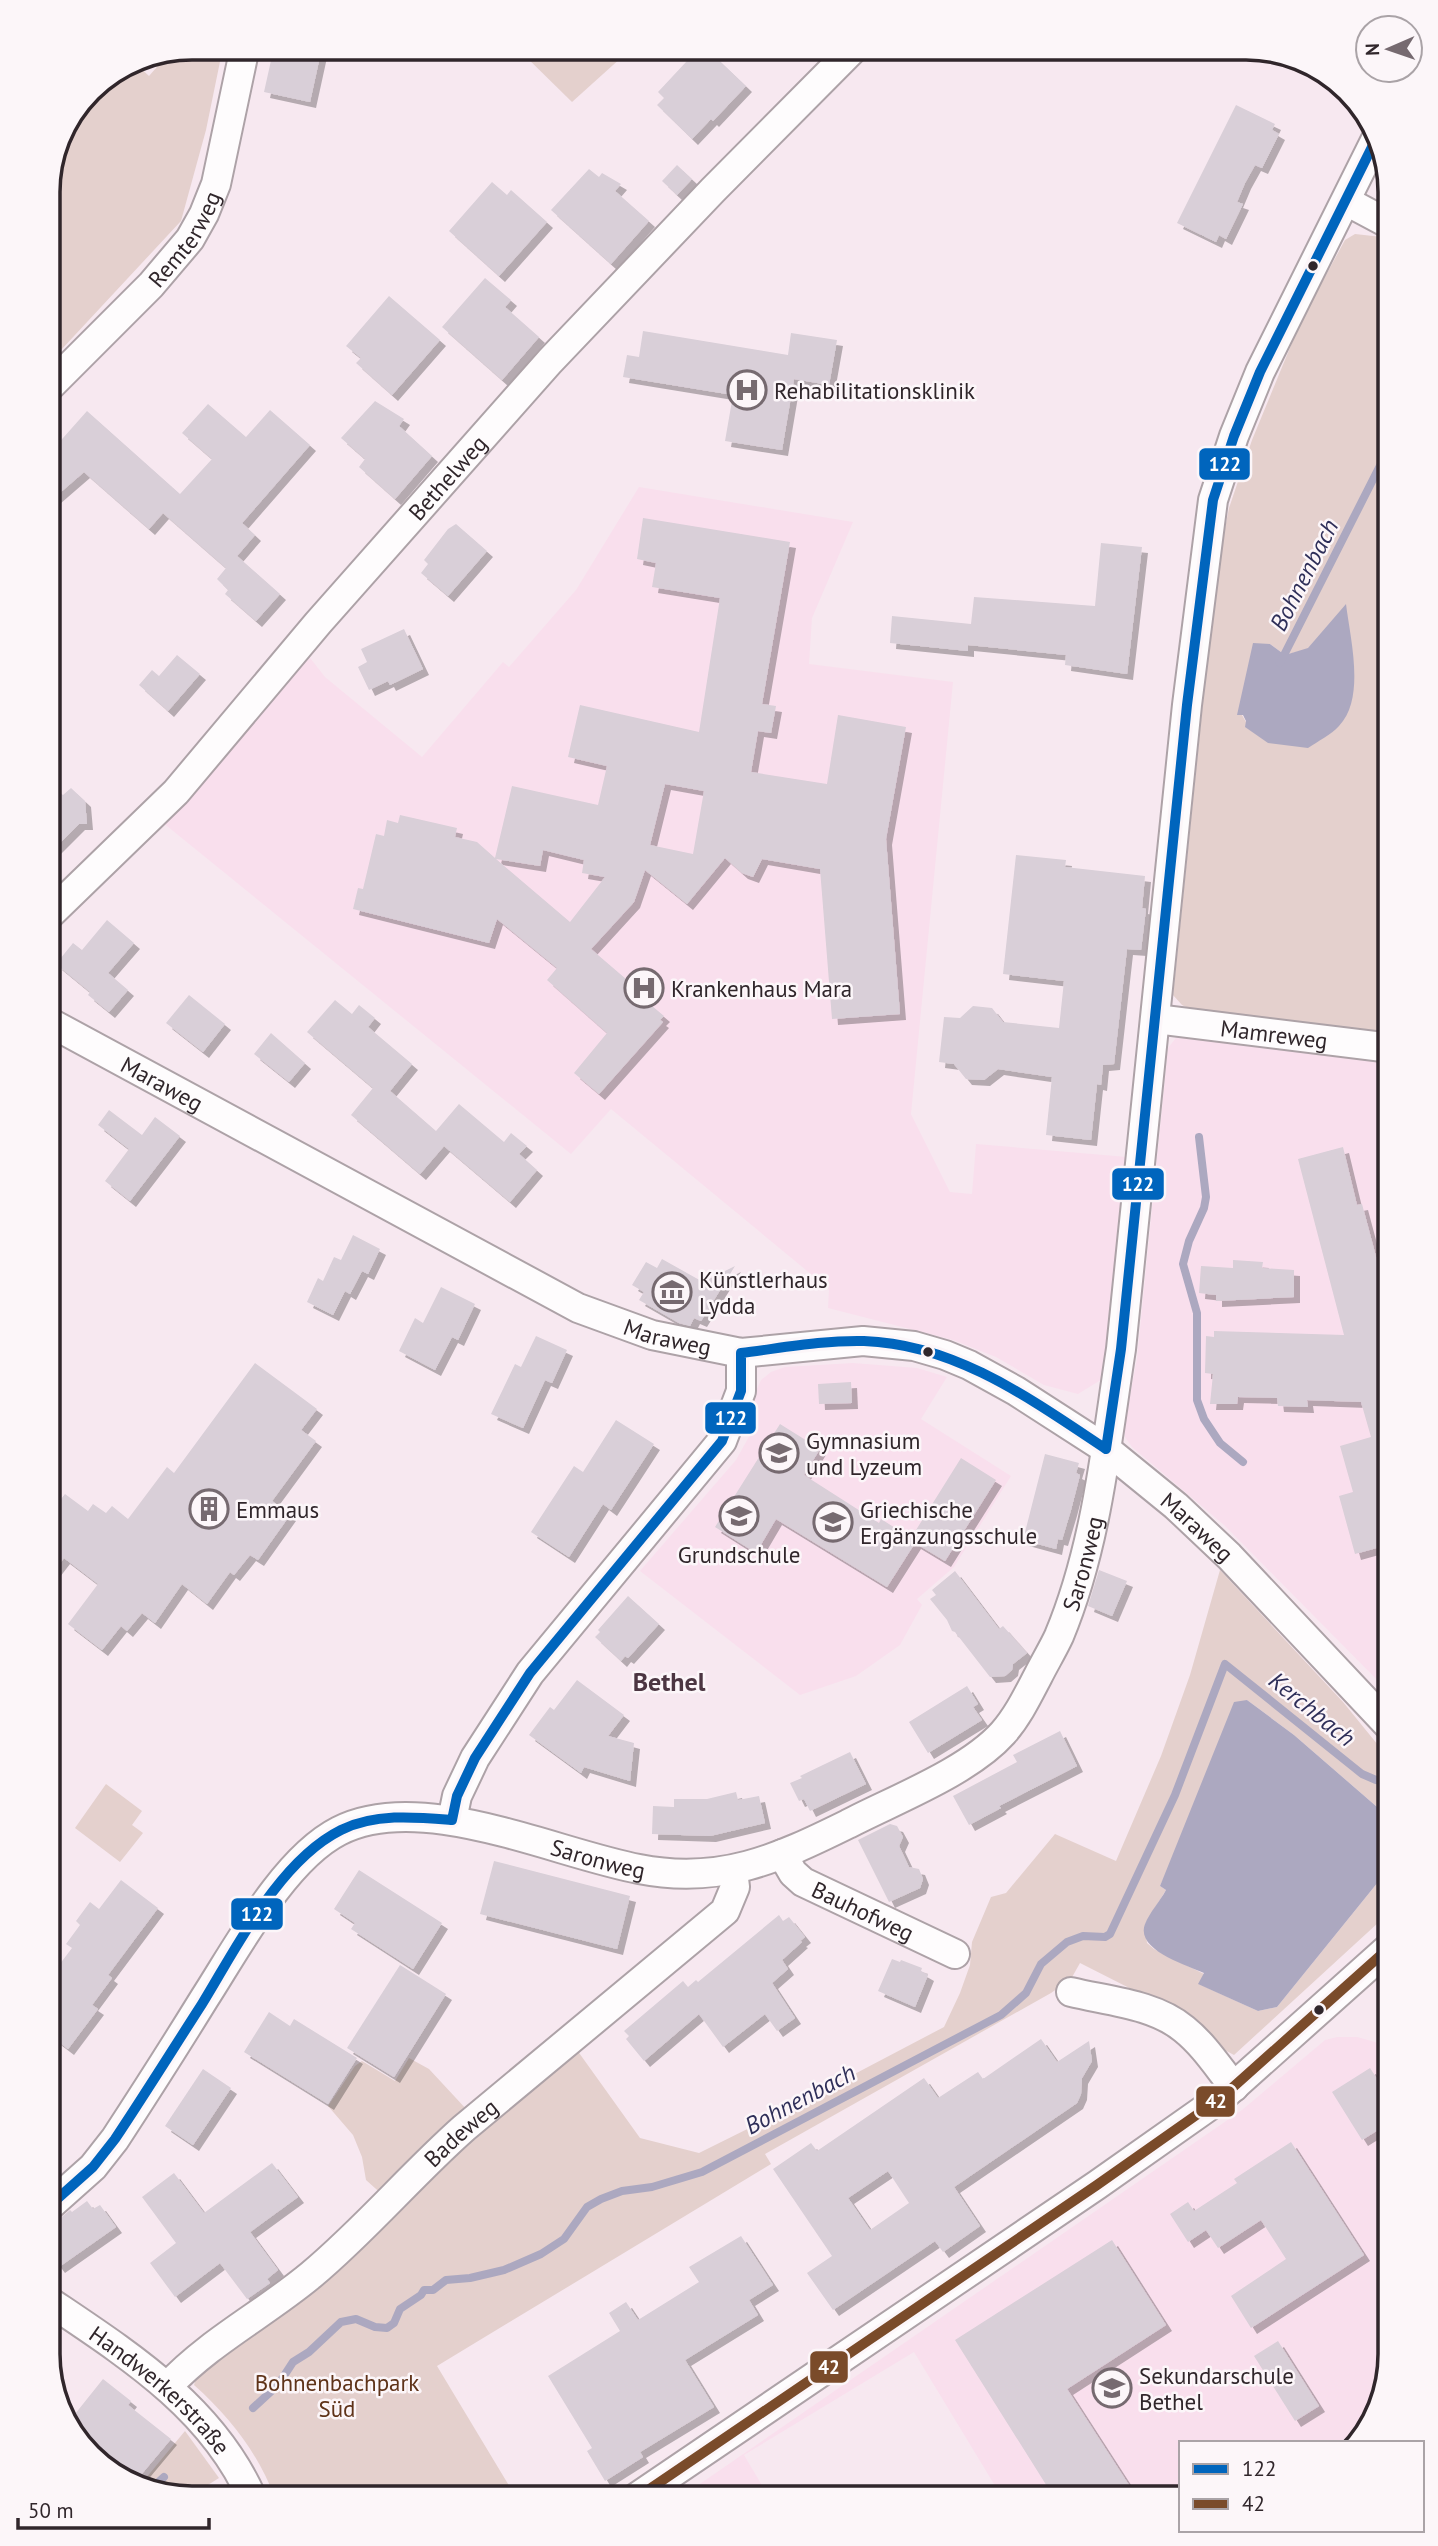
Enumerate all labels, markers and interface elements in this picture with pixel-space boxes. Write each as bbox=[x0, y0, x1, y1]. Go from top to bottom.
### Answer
north arrow bbox=[1354, 14, 1424, 84]
text: N bbox=[1360, 43, 1384, 56]
street label: Remterweg bbox=[141, 187, 226, 293]
unlabelled marker bbox=[1306, 259, 1320, 273]
hospital icon: Rehabilitationsklinik bbox=[726, 369, 768, 411]
place label: Rehabilitationsklinik bbox=[774, 376, 975, 405]
street label: Bethelweg bbox=[402, 429, 492, 526]
line badge: 122 bbox=[1198, 447, 1251, 481]
text: 122 bbox=[1209, 452, 1241, 476]
water label: Bohnenbach bbox=[1263, 514, 1345, 636]
hospital icon: Krankenhaus Mara bbox=[623, 967, 665, 1009]
place label: Krankenhaus Mara bbox=[671, 974, 852, 1003]
street label: Mamreweg bbox=[1219, 1013, 1329, 1055]
street label: Maraweg bbox=[116, 1049, 208, 1117]
line badge: 122 bbox=[1111, 1167, 1165, 1201]
text: 122 bbox=[1122, 1172, 1154, 1196]
place label: Künstlerhaus Lydda bbox=[699, 1265, 828, 1320]
museum icon: Künstlerhaus Lydda bbox=[651, 1271, 693, 1313]
street label: Maraweg bbox=[620, 1311, 714, 1361]
unlabelled marker bbox=[921, 1345, 935, 1359]
line badge: 122 bbox=[704, 1401, 757, 1435]
text: 122 bbox=[715, 1406, 747, 1430]
place label: Gymnasium und Lyzeum bbox=[806, 1426, 922, 1481]
school or university icon: Gymnasium und Lyzeum bbox=[758, 1432, 800, 1474]
street label: Maraweg bbox=[1155, 1485, 1240, 1568]
building icon: Emmaus bbox=[188, 1488, 230, 1530]
place label: Emmaus bbox=[236, 1495, 319, 1524]
school or university icon: Grundschule bbox=[718, 1495, 760, 1537]
place label: Griechische Ergänzungsschule bbox=[860, 1495, 1037, 1550]
school or university icon: Griechische Ergänzungsschule bbox=[812, 1501, 854, 1543]
street label: Saronweg bbox=[1055, 1514, 1109, 1615]
place label: Grundschule bbox=[678, 1540, 800, 1569]
district label: Bethel bbox=[633, 1665, 706, 1698]
water label: Kerchbach bbox=[1263, 1665, 1361, 1753]
street label: Saronweg bbox=[547, 1832, 648, 1884]
street label: Bauhofweg bbox=[807, 1874, 919, 1947]
line badge: 122 bbox=[230, 1897, 284, 1931]
text: 122 bbox=[241, 1902, 273, 1926]
unlabelled marker bbox=[1312, 2003, 1326, 2017]
water label: Bohnenbach bbox=[739, 2057, 861, 2141]
line badge: 42 bbox=[1195, 2085, 1236, 2118]
text: 42 bbox=[1205, 2089, 1227, 2113]
street label: Badeweg bbox=[417, 2092, 503, 2173]
street label: Handwerkerstraße bbox=[84, 2319, 237, 2460]
line badge: 42 bbox=[809, 2350, 849, 2384]
text: 42 bbox=[818, 2355, 840, 2379]
place label: Sekundarschule Bethel bbox=[1139, 2361, 1294, 2416]
school or university icon: Sekundarschule Bethel bbox=[1091, 2367, 1133, 2409]
park label: Bohnenbachpark Süd bbox=[255, 2368, 419, 2423]
legend bbox=[1179, 2441, 1424, 2532]
text: 122 bbox=[1242, 2455, 1276, 2482]
scale bar bbox=[18, 2486, 208, 2530]
text: 42 bbox=[1242, 2490, 1265, 2517]
text: 50 m bbox=[28, 2497, 74, 2524]

